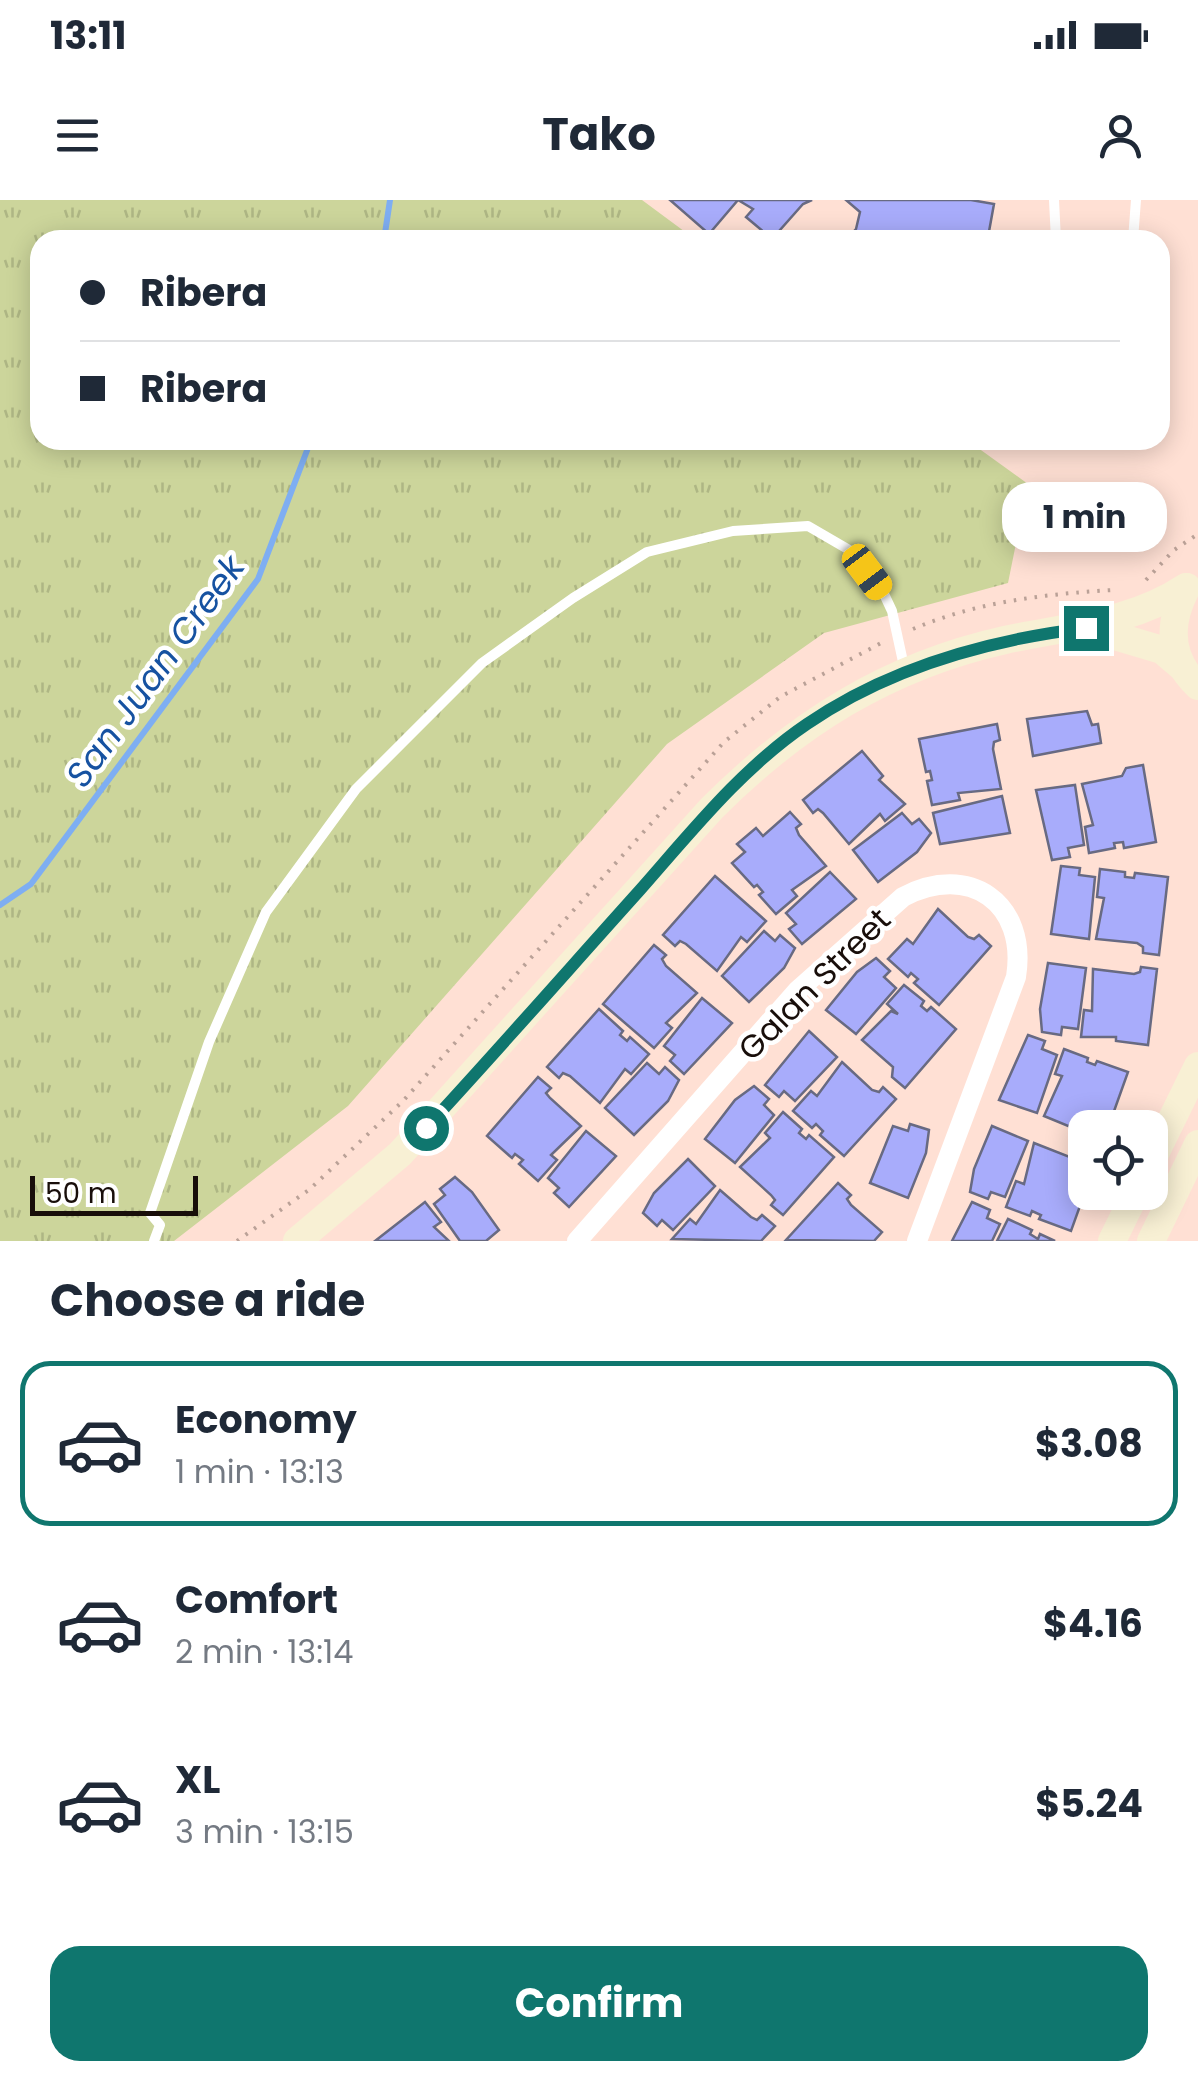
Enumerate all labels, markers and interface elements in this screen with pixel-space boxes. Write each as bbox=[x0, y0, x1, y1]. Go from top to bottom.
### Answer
text: 13:11 bbox=[50, 9, 127, 62]
text: Tako bbox=[542, 103, 656, 166]
icon: menu bbox=[50, 108, 105, 163]
icon: person bbox=[1093, 108, 1148, 163]
text: Ribera bbox=[140, 266, 267, 319]
text: Ribera bbox=[140, 362, 267, 415]
callout: 1 min bbox=[1004, 483, 1168, 553]
text: 1 min bbox=[1043, 494, 1126, 539]
car bbox=[837, 539, 897, 605]
water label: San Juan Creek bbox=[54, 543, 257, 797]
route end bbox=[1064, 606, 1109, 651]
street label: Galan Street bbox=[728, 898, 900, 1070]
route start bbox=[404, 1106, 449, 1151]
map controls bbox=[1068, 1110, 1168, 1210]
button: locate bbox=[1068, 1110, 1168, 1210]
scale bar bbox=[30, 1171, 198, 1216]
text: 50 m bbox=[45, 1174, 116, 1213]
text: Choose a ride bbox=[50, 1269, 365, 1332]
text: Economy bbox=[175, 1393, 357, 1446]
icon: car bbox=[55, 1399, 145, 1489]
text: $3.08 bbox=[1035, 1417, 1143, 1470]
text: 1 min · 13:13 bbox=[175, 1449, 344, 1494]
text: Comfort bbox=[175, 1573, 338, 1626]
icon: car bbox=[55, 1579, 145, 1669]
text: $4.16 bbox=[1043, 1597, 1143, 1650]
text: 2 min · 13:14 bbox=[175, 1629, 353, 1674]
text: XL bbox=[175, 1753, 220, 1806]
icon: car bbox=[55, 1759, 145, 1849]
text: $5.24 bbox=[1035, 1777, 1143, 1830]
text: 3 min · 13:15 bbox=[175, 1809, 354, 1854]
button: Confirm bbox=[50, 1946, 1148, 2061]

